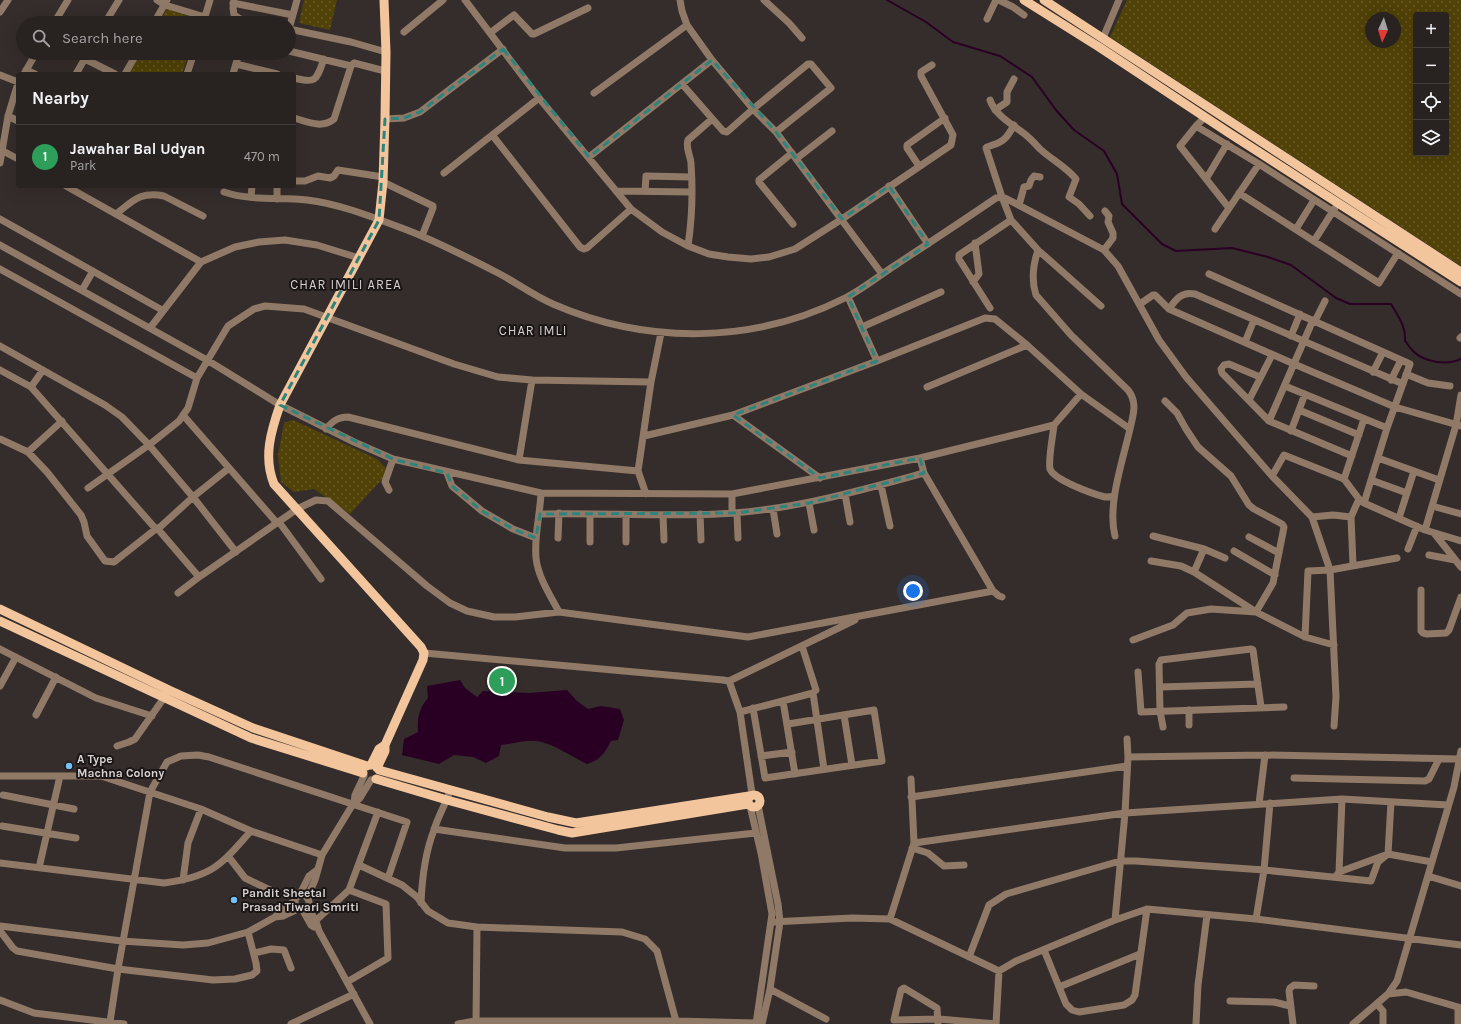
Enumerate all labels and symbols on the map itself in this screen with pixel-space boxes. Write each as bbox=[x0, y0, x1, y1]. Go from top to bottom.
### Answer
north arrow bbox=[1365, 12, 1401, 48]
district label: CHAR IMILI AREA bbox=[290, 277, 402, 292]
district label: CHAR IMLI bbox=[499, 323, 567, 338]
your location bbox=[903, 581, 923, 601]
pin: 1 bbox=[489, 666, 515, 696]
place label: A Type Machna Colony bbox=[77, 752, 164, 780]
marker: A Type Machna Colony bbox=[64, 761, 74, 771]
place label: Pandit Sheetal Prasad Tiwari Smriti bbox=[242, 886, 359, 914]
marker: Pandit Sheetal Prasad Tiwari Smriti bbox=[229, 895, 239, 905]

